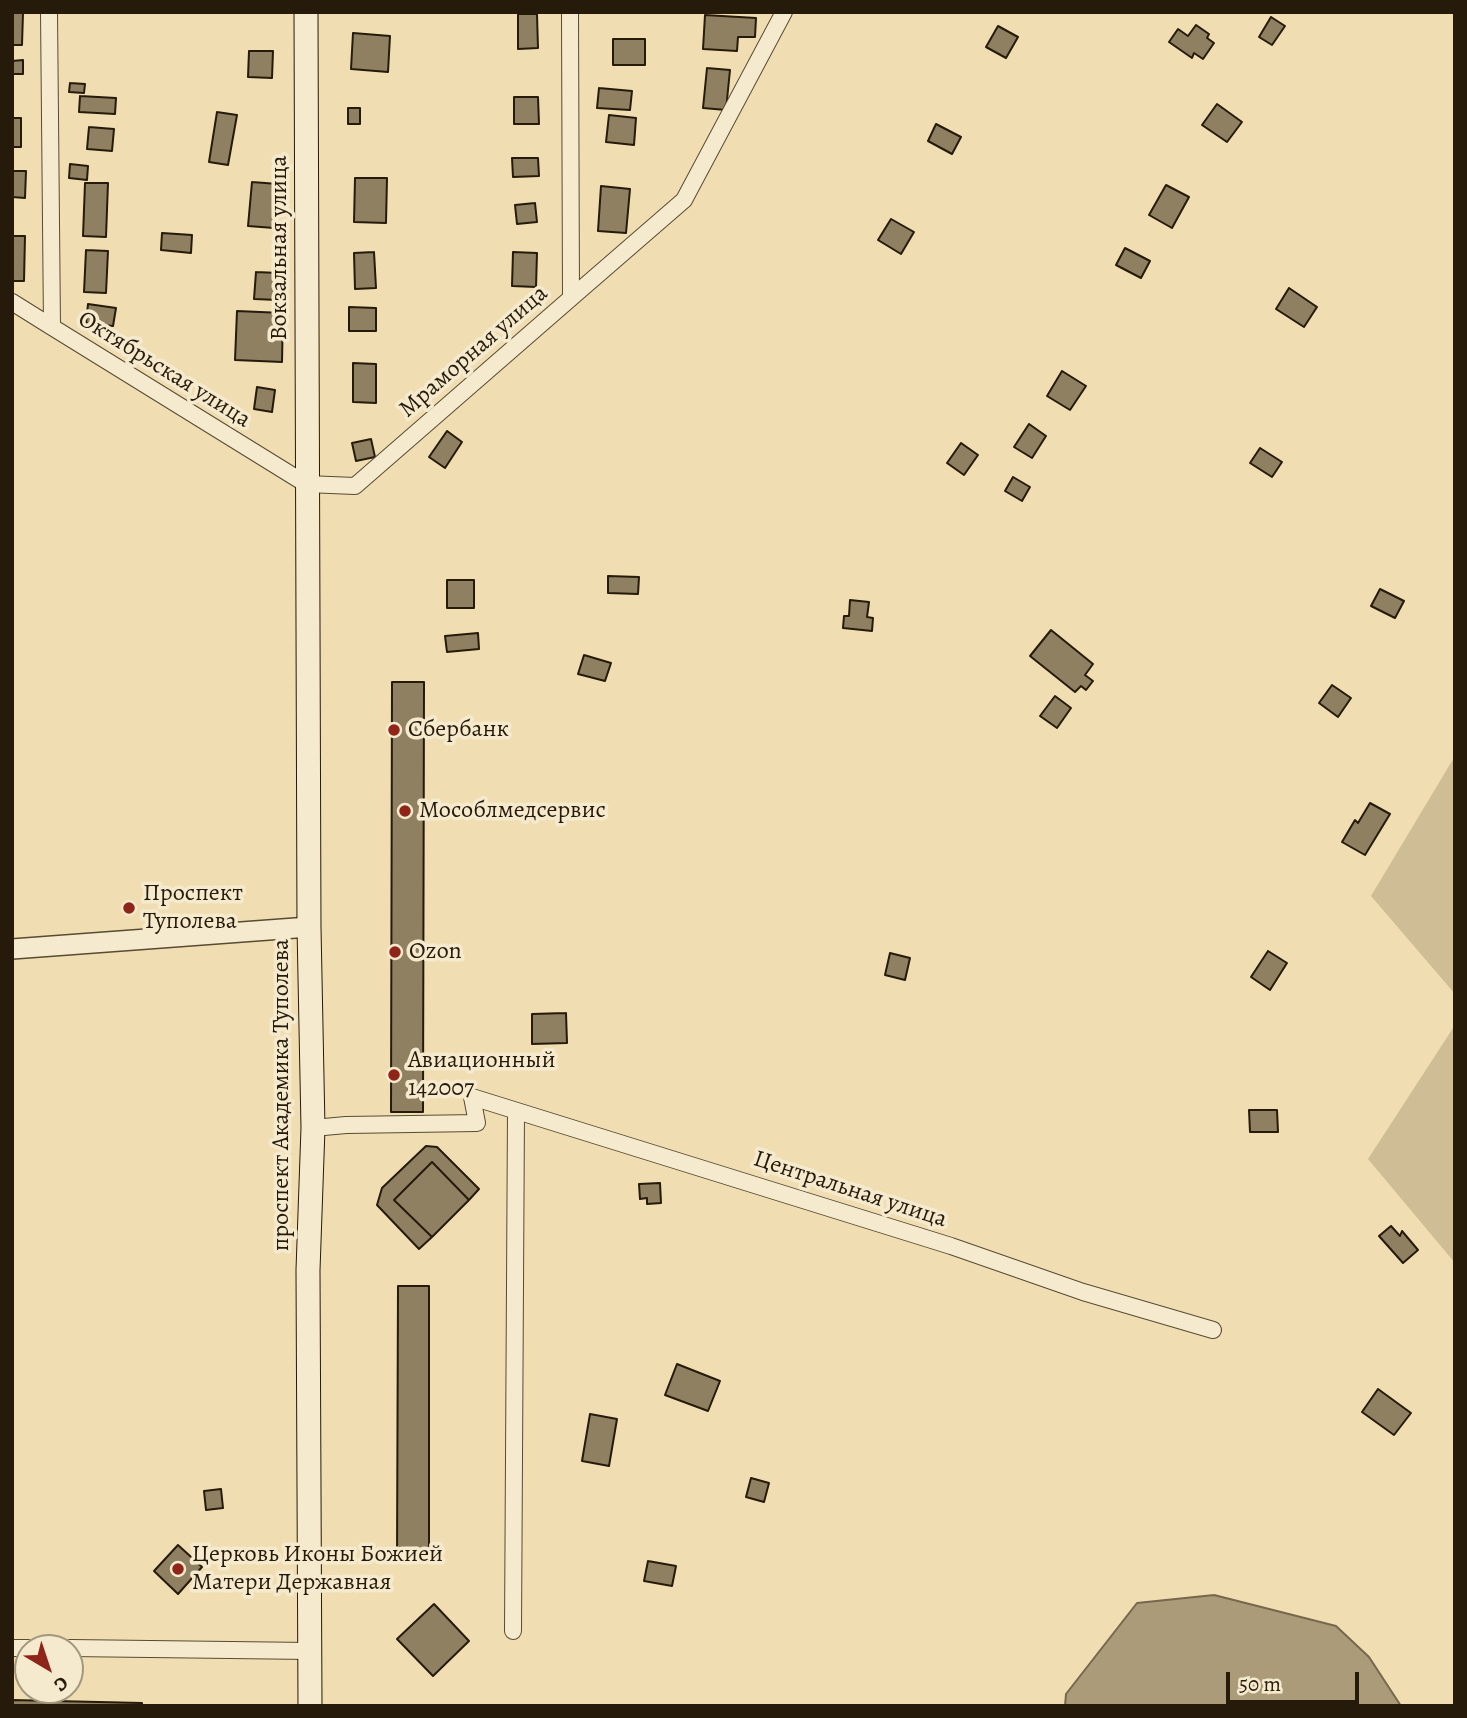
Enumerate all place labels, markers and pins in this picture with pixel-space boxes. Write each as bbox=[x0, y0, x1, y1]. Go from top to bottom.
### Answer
place label: Сбербанк bbox=[408, 716, 509, 744]
marker: Сбербанк bbox=[386, 722, 402, 738]
place label: Мособлмедсервис bbox=[419, 797, 606, 825]
marker: Мособлмедсервис bbox=[397, 803, 413, 819]
place label: Проспект Туполева bbox=[143, 880, 243, 936]
marker: Проспект Туполева bbox=[121, 900, 137, 916]
place label: Ozon bbox=[409, 938, 462, 966]
marker: Ozon bbox=[387, 944, 403, 960]
place label: Авиационный 142007 bbox=[408, 1047, 556, 1103]
marker: Авиационный 142007 bbox=[386, 1067, 402, 1083]
place label: Церковь Иконы Божией Матери Державная bbox=[192, 1541, 443, 1597]
marker: Церковь Иконы Божией Матери Державная bbox=[170, 1561, 186, 1577]

